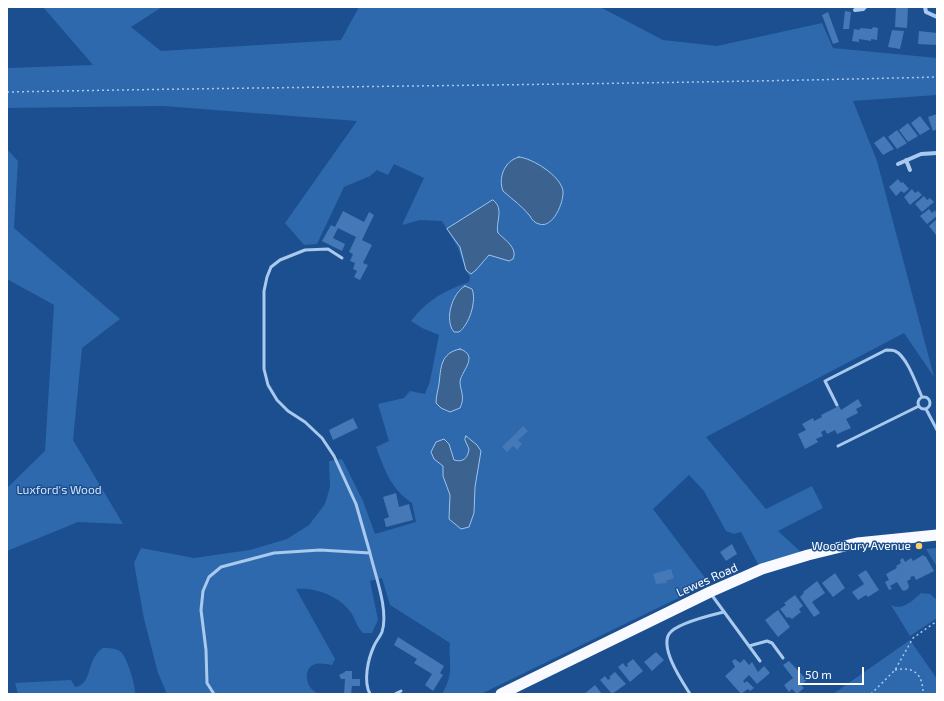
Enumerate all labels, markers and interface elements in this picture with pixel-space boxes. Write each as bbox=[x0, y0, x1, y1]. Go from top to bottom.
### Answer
park label: Luxford's Wood bbox=[16, 483, 102, 497]
place label: Woodbury Avenue bbox=[812, 539, 911, 553]
marker: Woodbury Avenue bbox=[914, 541, 924, 551]
street label: Lewes Road bbox=[674, 560, 740, 600]
scale bar bbox=[800, 659, 866, 685]
text: 50 m bbox=[805, 667, 832, 681]

